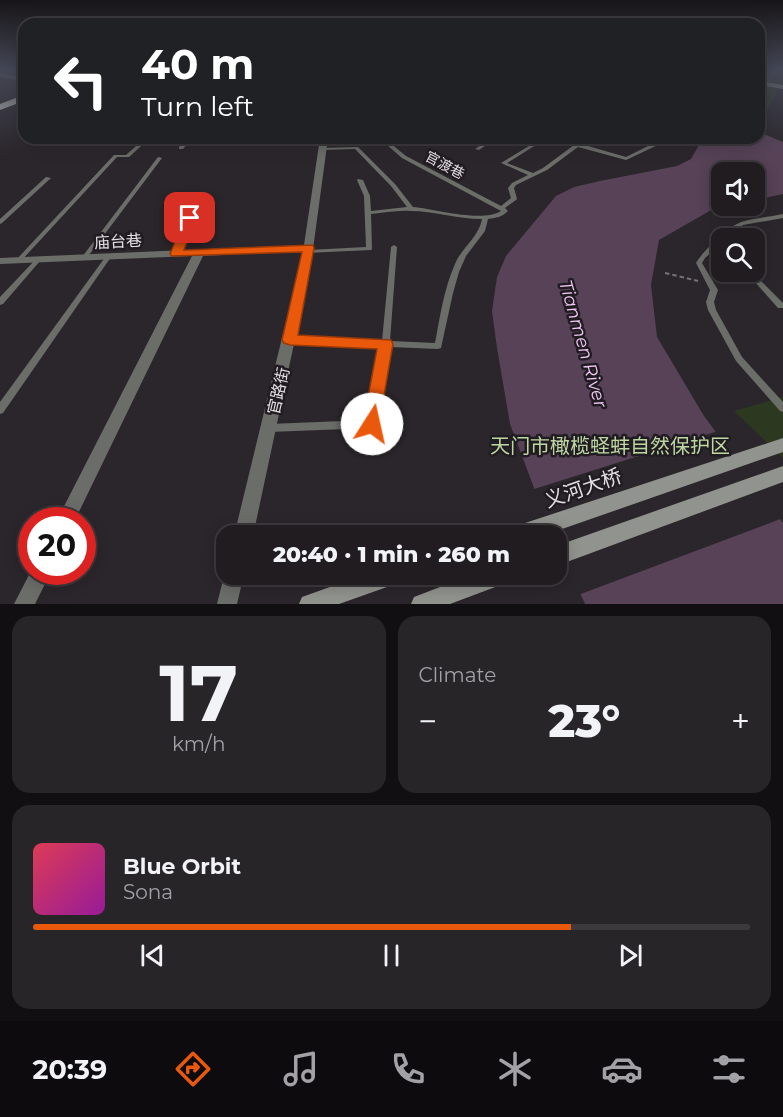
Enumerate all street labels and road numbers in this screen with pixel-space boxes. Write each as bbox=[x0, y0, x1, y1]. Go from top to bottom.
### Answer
street label: 官渡巷 bbox=[422, 147, 468, 183]
street label: 庙台巷 bbox=[94, 231, 142, 252]
street label: 官路街 bbox=[264, 366, 293, 417]
street label: 义河大桥 bbox=[541, 464, 625, 512]

